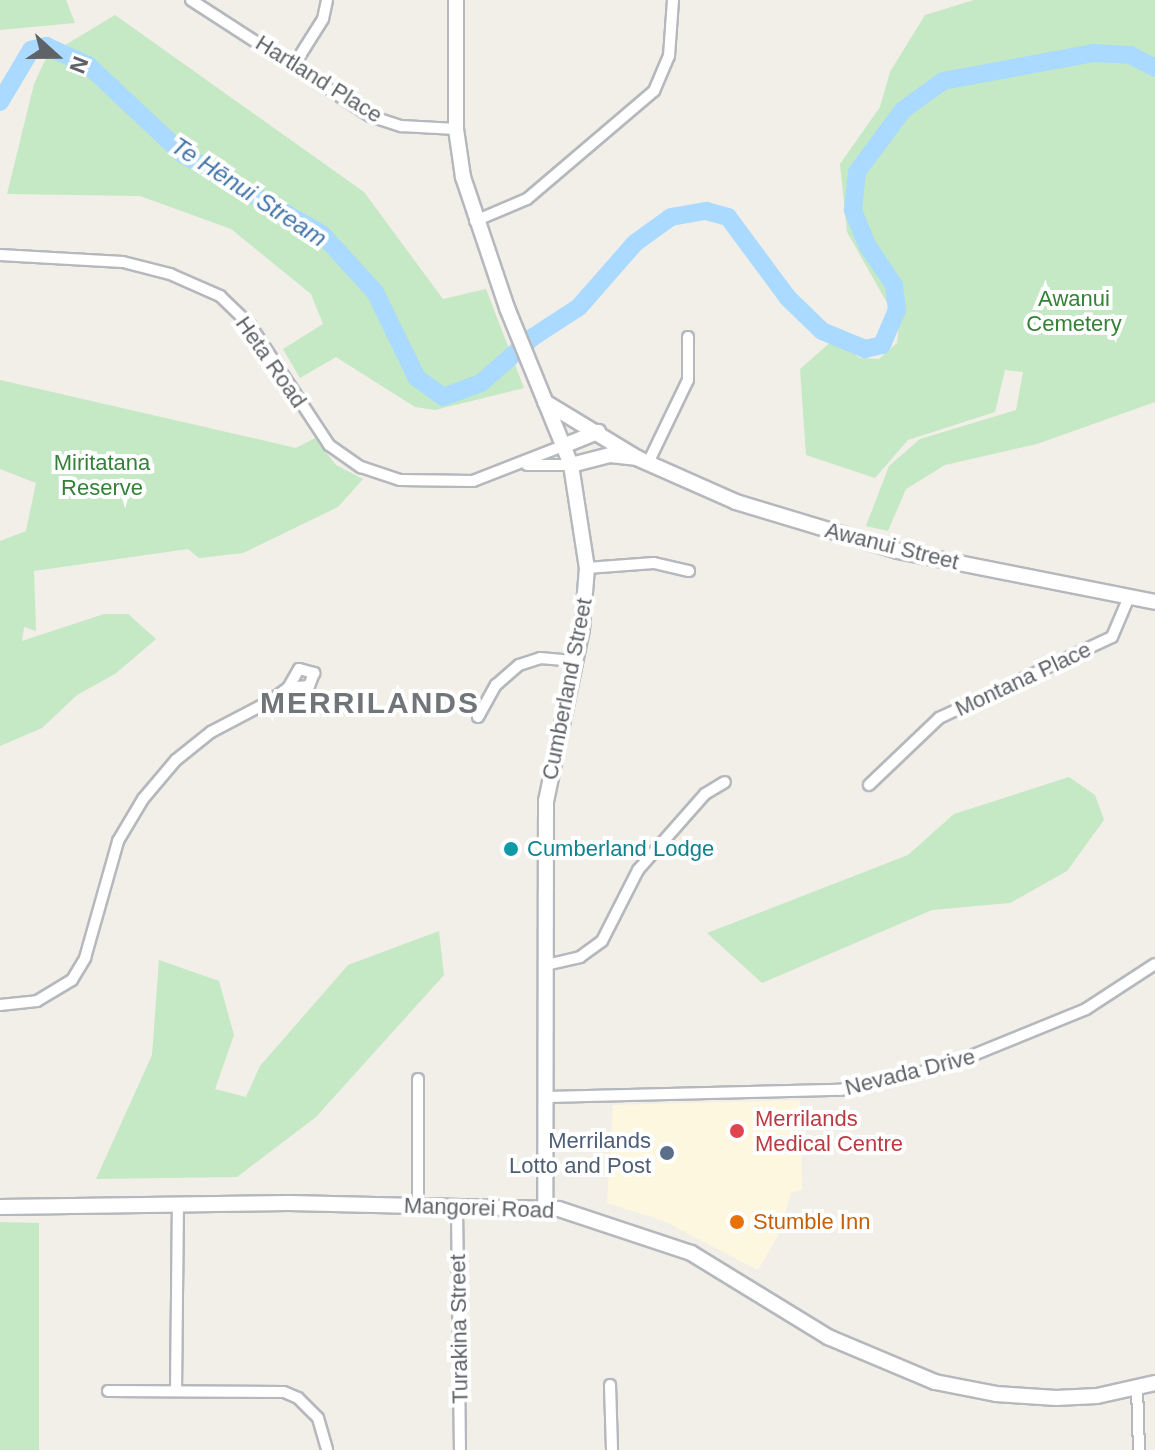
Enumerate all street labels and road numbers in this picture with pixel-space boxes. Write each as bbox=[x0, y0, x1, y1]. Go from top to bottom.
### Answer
street label: Hartland Place bbox=[251, 30, 387, 128]
street label: Heta Road bbox=[230, 311, 312, 413]
street label: Awanui Street bbox=[823, 517, 961, 575]
street label: Cumberland Street bbox=[536, 596, 598, 782]
street label: Montana Place bbox=[951, 636, 1095, 722]
street label: Nevada Drive bbox=[842, 1043, 978, 1101]
street label: Mangorei Road bbox=[403, 1192, 555, 1224]
street label: Turakina Street bbox=[444, 1254, 474, 1404]

